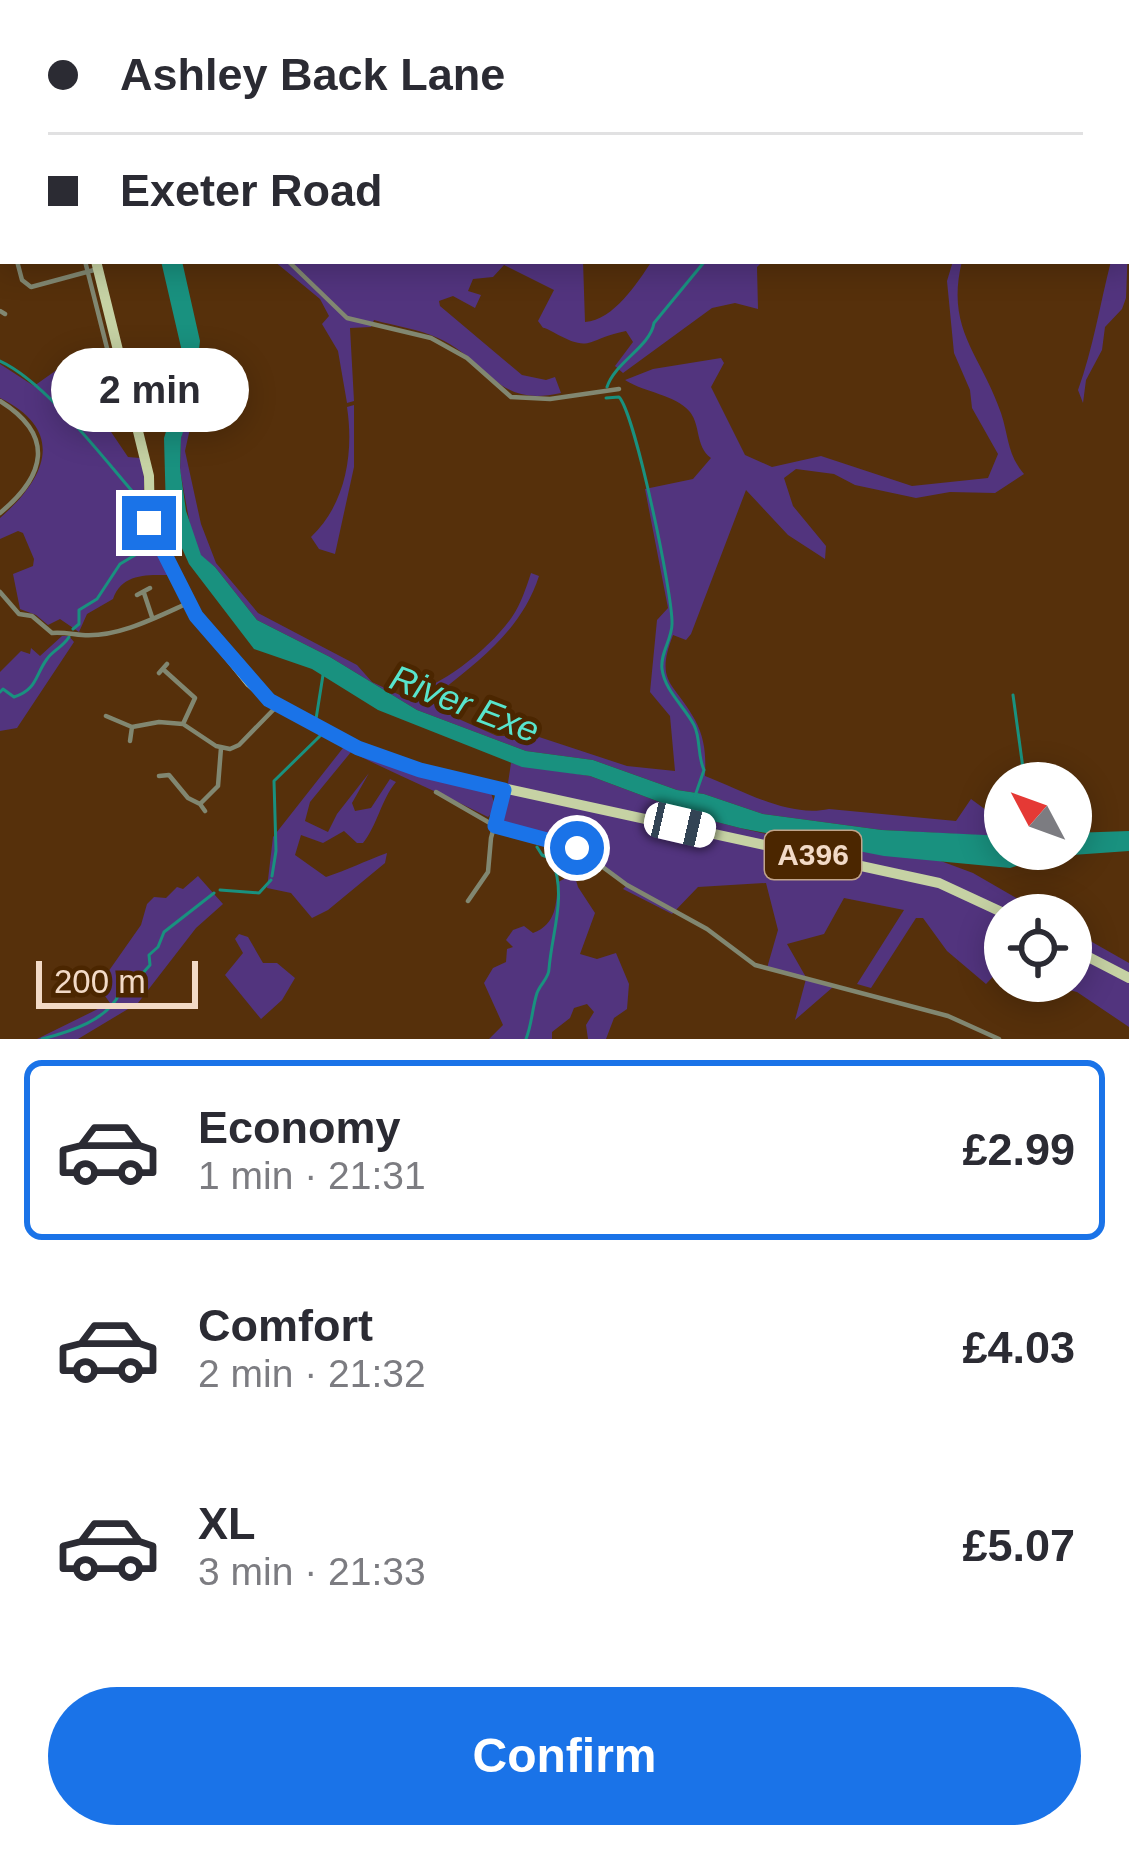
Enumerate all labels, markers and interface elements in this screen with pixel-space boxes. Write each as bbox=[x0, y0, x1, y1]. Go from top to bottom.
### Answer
text: Ashley Back Lane bbox=[120, 49, 505, 100]
text: Exeter Road bbox=[120, 165, 383, 216]
callout: 2 min bbox=[50, 349, 248, 433]
text: 2 min bbox=[99, 368, 201, 411]
route end bbox=[122, 496, 176, 550]
water label: River Exe bbox=[385, 656, 545, 751]
north arrow bbox=[984, 762, 1092, 870]
map controls bbox=[984, 762, 1092, 1002]
car bbox=[641, 799, 719, 851]
route start bbox=[550, 821, 604, 875]
road number: A396 bbox=[765, 831, 861, 879]
button: locate bbox=[984, 894, 1092, 1002]
scale bar bbox=[36, 955, 198, 1008]
text: 200 m bbox=[54, 963, 146, 1000]
icon: car bbox=[54, 1096, 162, 1204]
text: Economy bbox=[198, 1102, 401, 1153]
text: £2.99 bbox=[962, 1124, 1075, 1175]
text: 1 min · 21:31 bbox=[198, 1154, 426, 1197]
icon: car bbox=[54, 1294, 162, 1402]
text: Comfort bbox=[198, 1300, 373, 1351]
text: £4.03 bbox=[962, 1322, 1075, 1373]
text: 2 min · 21:32 bbox=[198, 1352, 426, 1395]
icon: car bbox=[54, 1492, 162, 1600]
text: XL bbox=[198, 1498, 256, 1549]
text: £5.07 bbox=[962, 1520, 1075, 1571]
text: 3 min · 21:33 bbox=[198, 1550, 426, 1593]
button: Confirm bbox=[48, 1687, 1081, 1825]

